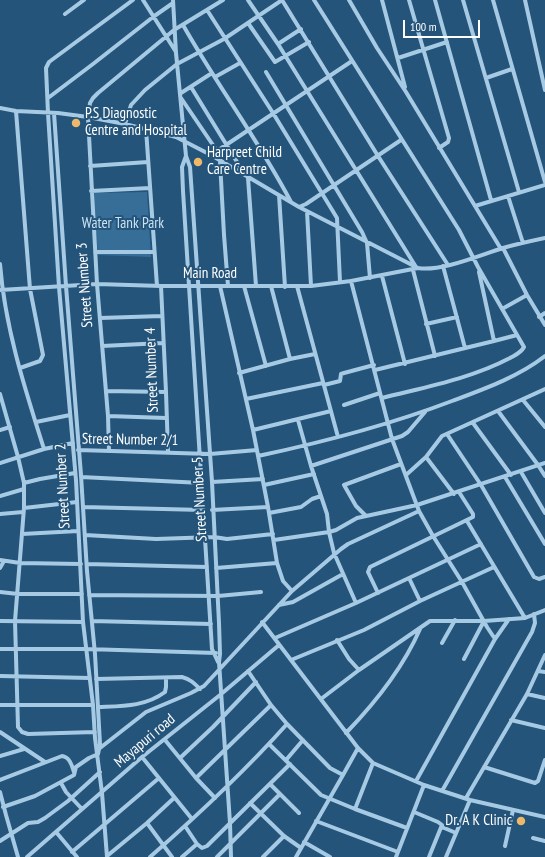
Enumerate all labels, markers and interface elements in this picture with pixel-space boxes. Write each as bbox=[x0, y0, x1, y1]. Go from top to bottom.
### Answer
scale bar bbox=[405, 12, 482, 38]
text: 100 m bbox=[410, 19, 437, 34]
place label: P.S Diagnostic Centre and Hospital bbox=[85, 105, 187, 140]
marker: P.S Diagnostic Centre and Hospital bbox=[70, 117, 82, 129]
place label: Harpreet Child Care Centre bbox=[207, 144, 282, 179]
marker: Harpreet Child Care Centre bbox=[192, 156, 204, 168]
park label: Water Tank Park bbox=[82, 215, 164, 233]
street label: Street Number 3 bbox=[73, 242, 97, 328]
street label: Main Road bbox=[183, 265, 237, 283]
street label: Street Number 4 bbox=[142, 327, 162, 413]
street label: Street Number 2/1 bbox=[82, 430, 178, 450]
street label: Street Number 2 bbox=[52, 443, 74, 529]
street label: Street Number 5 bbox=[189, 456, 211, 542]
street label: Mayapuri road bbox=[111, 710, 179, 772]
place label: Dr. A K Clinic bbox=[445, 812, 512, 830]
marker: Dr. A K Clinic bbox=[515, 815, 527, 827]

